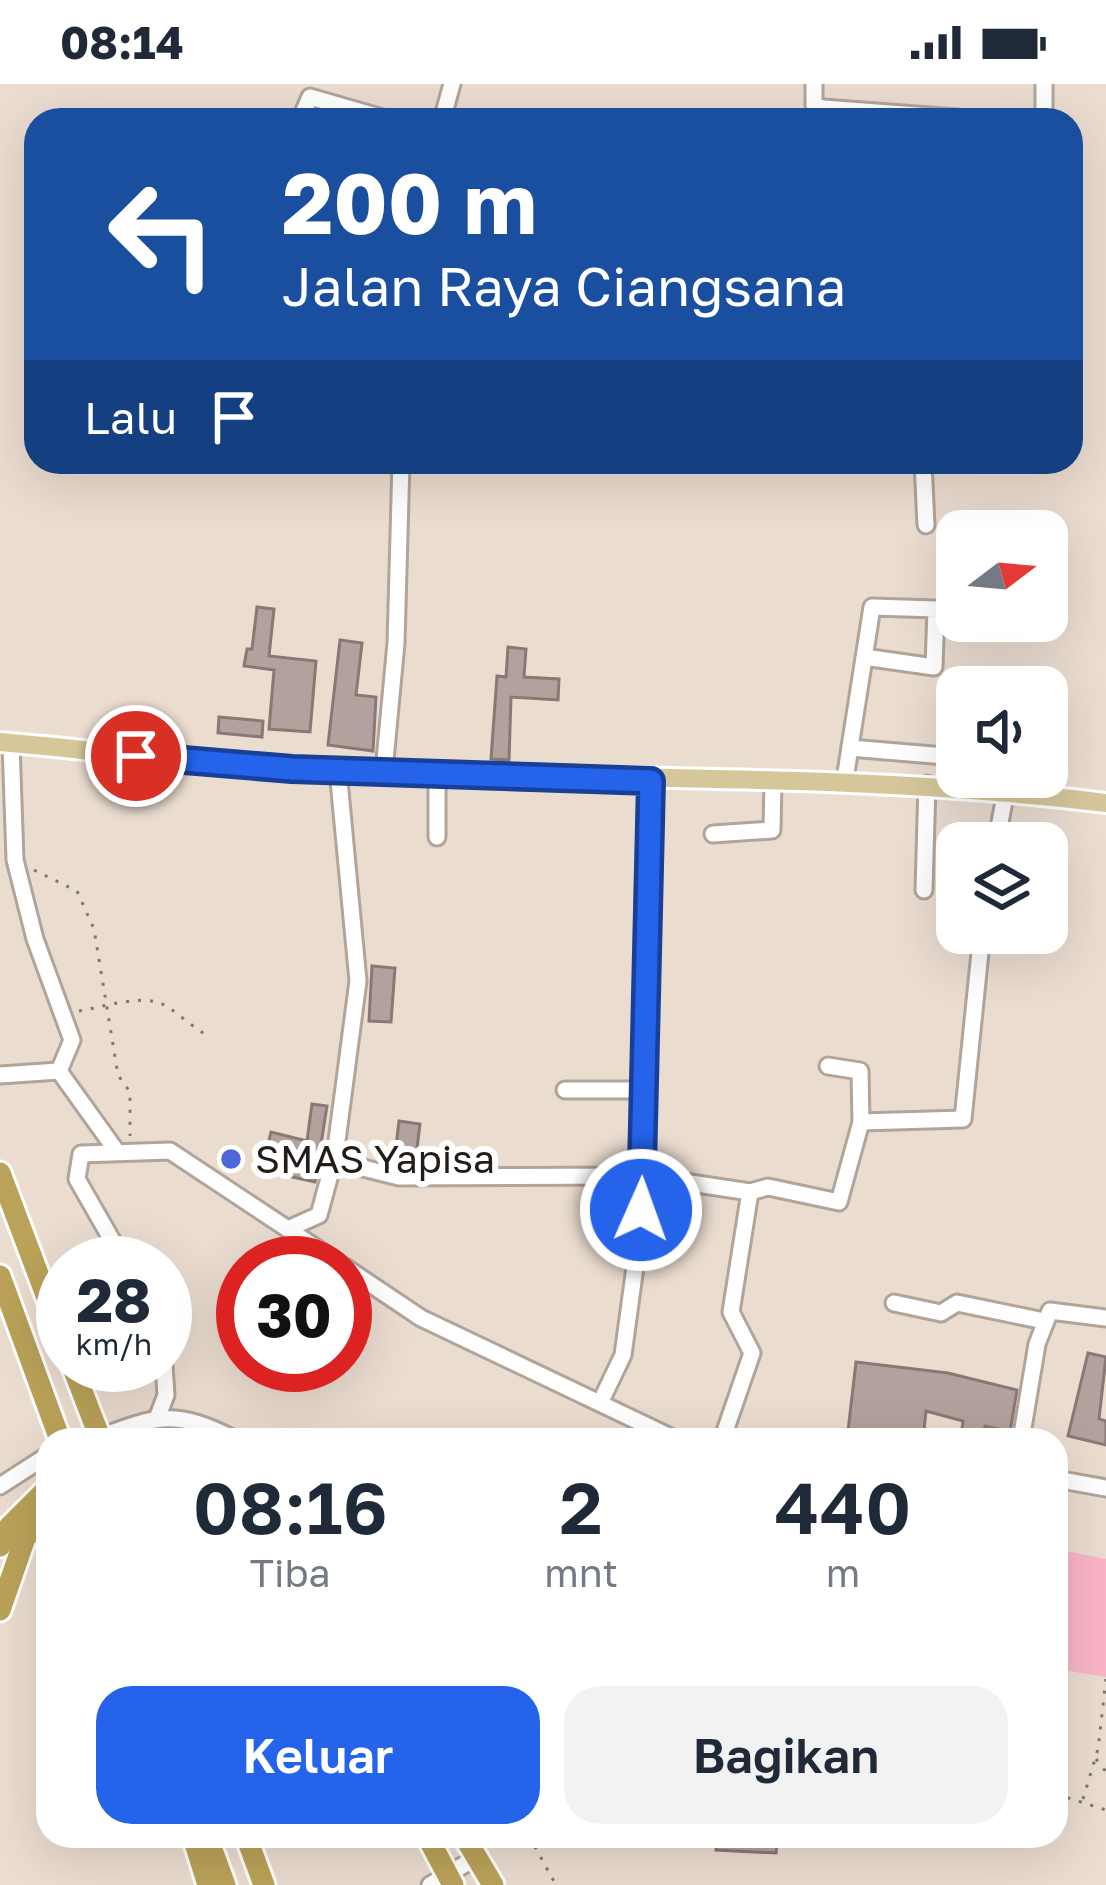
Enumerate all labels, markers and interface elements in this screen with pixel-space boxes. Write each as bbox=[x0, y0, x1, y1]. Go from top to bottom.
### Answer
text: 08:14 bbox=[60, 15, 184, 69]
text: 200 m bbox=[282, 152, 537, 252]
icon: left bbox=[84, 156, 240, 312]
text: Jalan Raya Ciangsana bbox=[282, 253, 846, 318]
icon: arrive bbox=[201, 384, 267, 450]
text: Lalu bbox=[84, 390, 177, 444]
north arrow bbox=[936, 510, 1068, 642]
map controls bbox=[936, 510, 1068, 954]
button: sound bbox=[936, 666, 1068, 798]
pin bbox=[85, 705, 187, 807]
icon: arrive bbox=[103, 723, 169, 789]
button: layers bbox=[936, 822, 1068, 954]
place label: SMAS Yapisa bbox=[255, 1135, 495, 1182]
marker: SMAS Yapisa bbox=[218, 1146, 244, 1172]
position arrow bbox=[578, 1147, 704, 1273]
speed limit sign: 30 bbox=[216, 1236, 372, 1392]
text: 28 bbox=[76, 1263, 151, 1335]
text: km/h bbox=[76, 1326, 152, 1362]
text: 08:16 bbox=[193, 1463, 388, 1550]
text: 2 bbox=[560, 1463, 603, 1550]
text: 440 bbox=[775, 1463, 911, 1550]
text: Tiba bbox=[250, 1549, 330, 1596]
text: mnt bbox=[544, 1549, 618, 1596]
text: m bbox=[826, 1549, 860, 1596]
button: Keluar bbox=[96, 1686, 540, 1824]
button: Bagikan bbox=[564, 1686, 1008, 1824]

